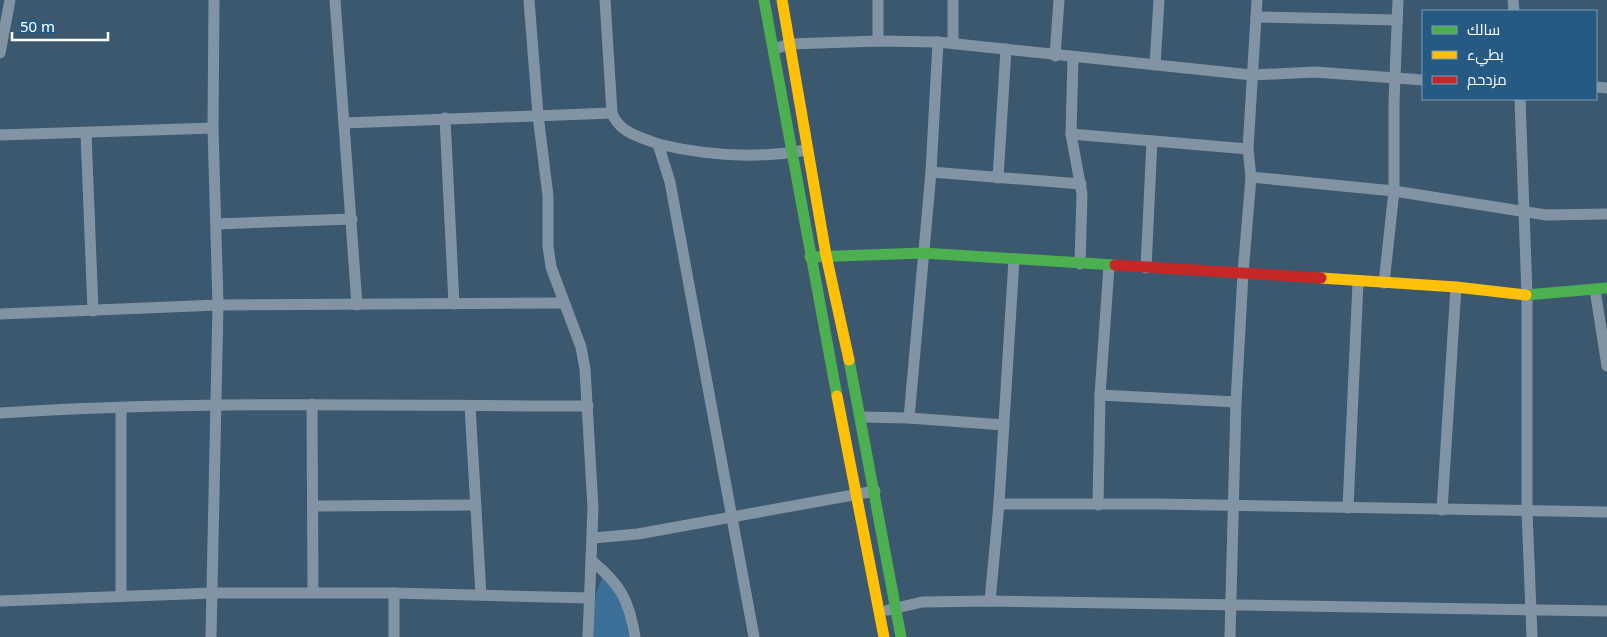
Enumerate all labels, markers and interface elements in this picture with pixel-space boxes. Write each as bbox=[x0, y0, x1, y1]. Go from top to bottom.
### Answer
scale bar bbox=[12, 10, 109, 42]
legend bbox=[1422, 10, 1597, 100]
text: 50 m bbox=[20, 16, 55, 36]
text: سالك bbox=[1467, 19, 1500, 39]
text: بطيء bbox=[1467, 44, 1504, 67]
text: مزدحم bbox=[1467, 69, 1507, 90]

